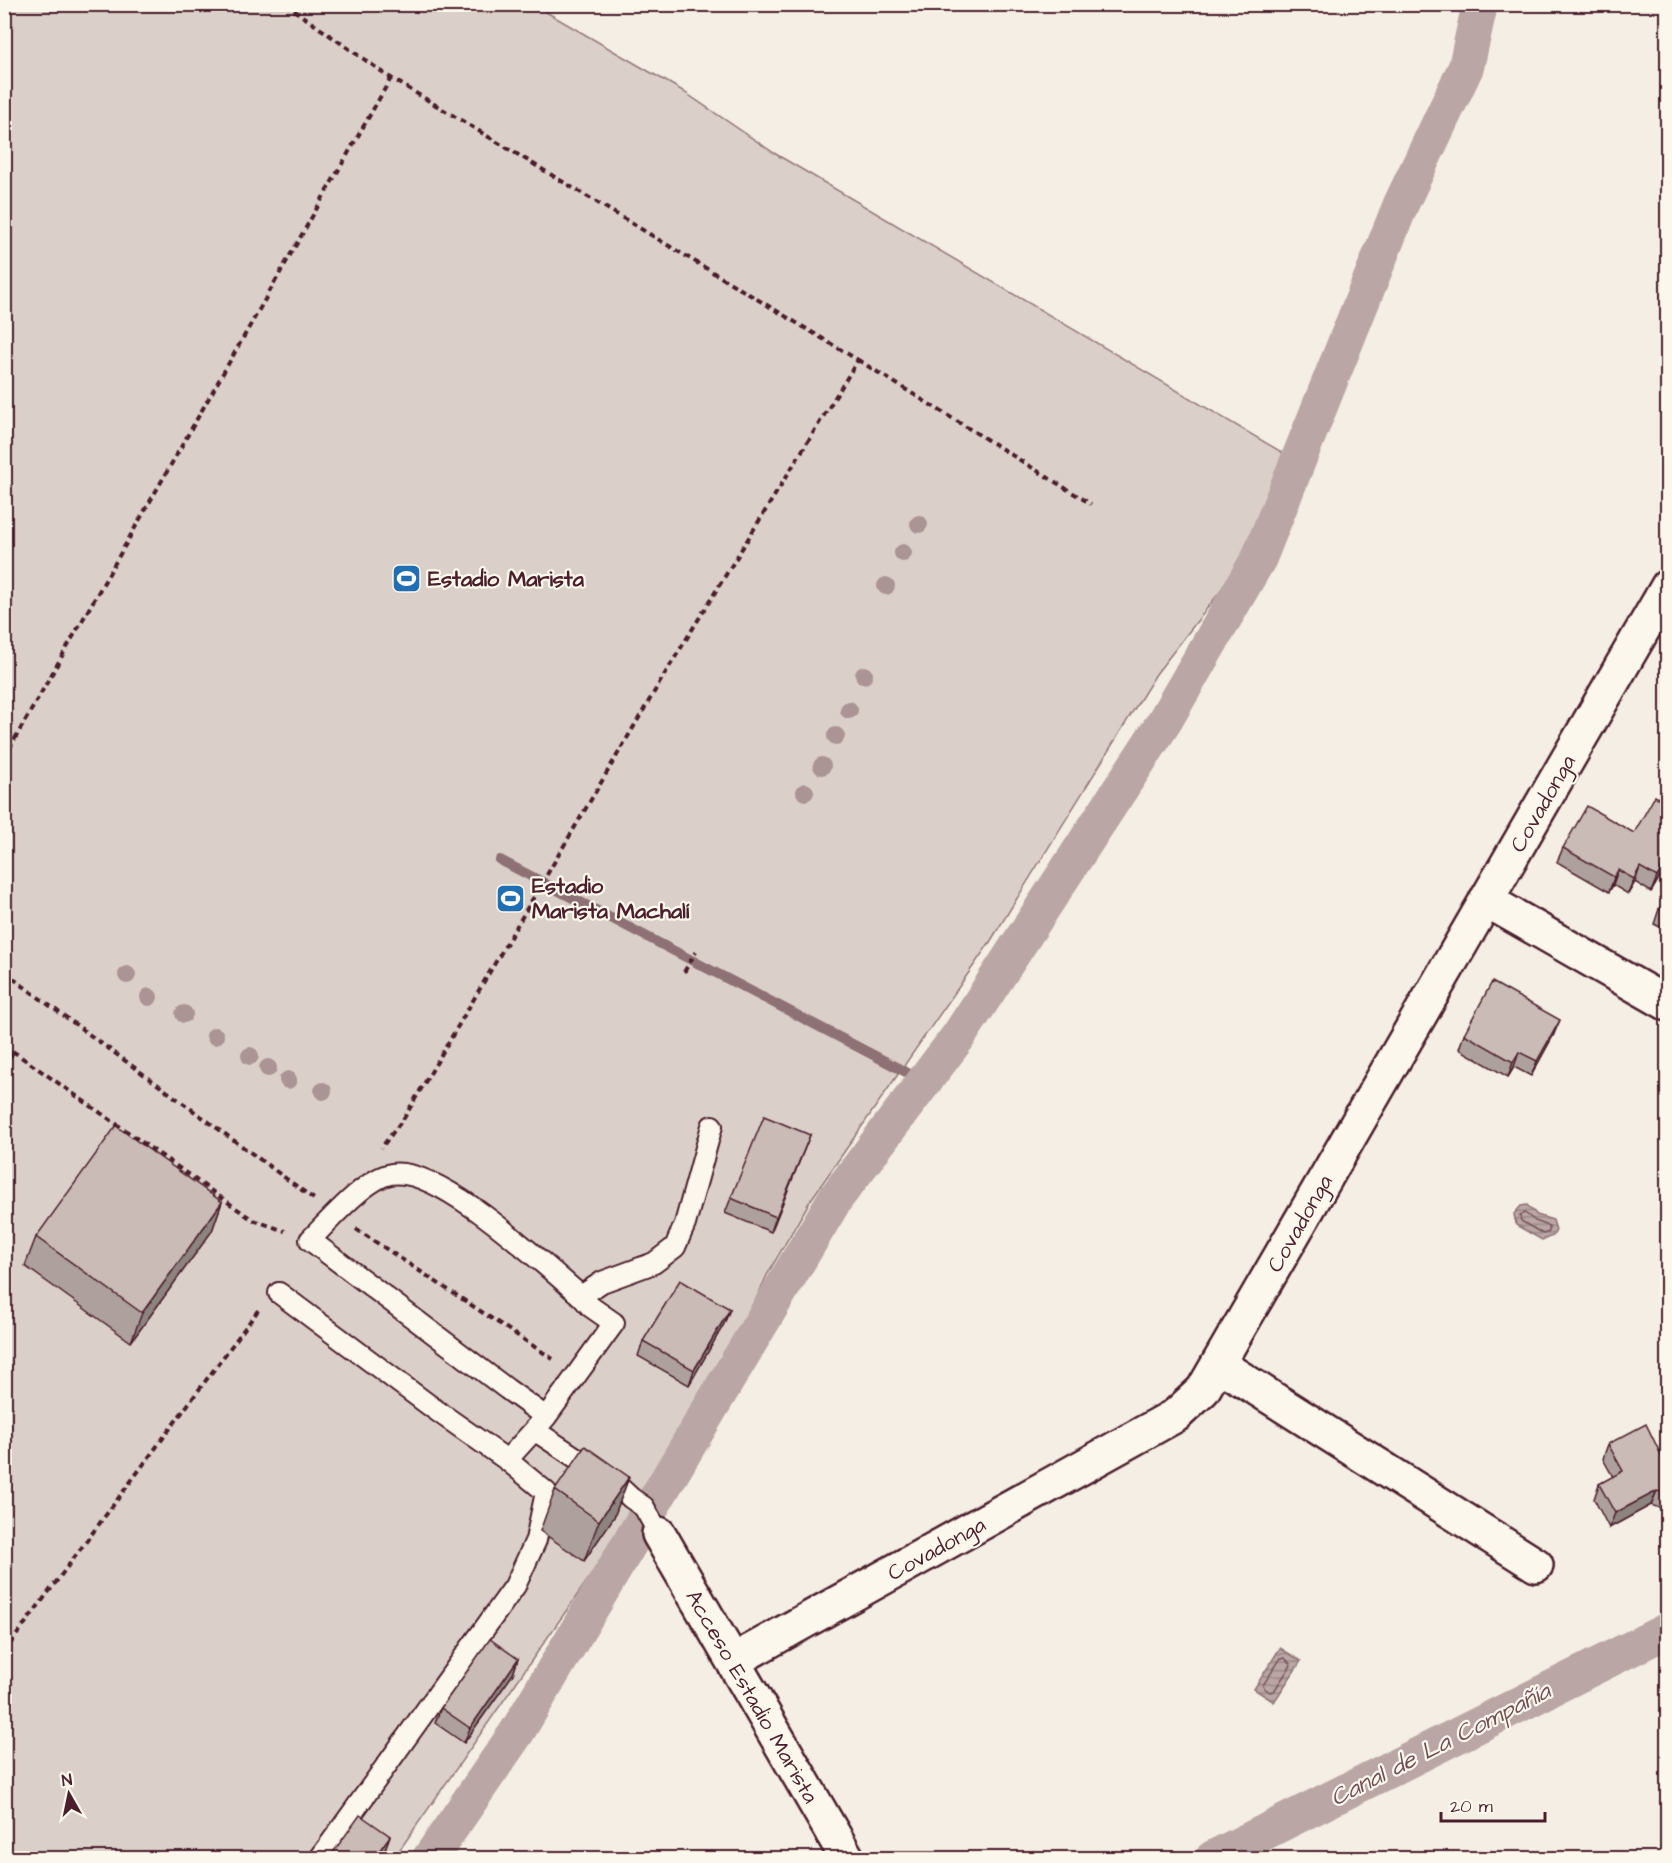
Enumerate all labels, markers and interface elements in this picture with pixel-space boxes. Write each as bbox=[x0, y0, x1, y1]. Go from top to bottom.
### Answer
sports icon: Estadio Marista bbox=[391, 562, 423, 594]
place label: Estadio Marista bbox=[428, 564, 585, 595]
street label: Covadonga bbox=[1503, 749, 1585, 859]
place label: Estadio Marista Machalí bbox=[532, 871, 690, 927]
sports icon: Estadio Marista Machalí bbox=[495, 882, 527, 914]
street label: Covadonga bbox=[1260, 1169, 1342, 1279]
street label: Covadonga bbox=[882, 1510, 992, 1590]
street label: Acceso Estadio Marista bbox=[678, 1584, 826, 1809]
water label: Canal de La Compañía bbox=[1325, 1674, 1558, 1815]
north arrow bbox=[39, 1764, 99, 1824]
text: N bbox=[60, 1769, 73, 1792]
scale bar bbox=[1441, 1785, 1544, 1823]
text: 20 m bbox=[1450, 1794, 1493, 1819]

